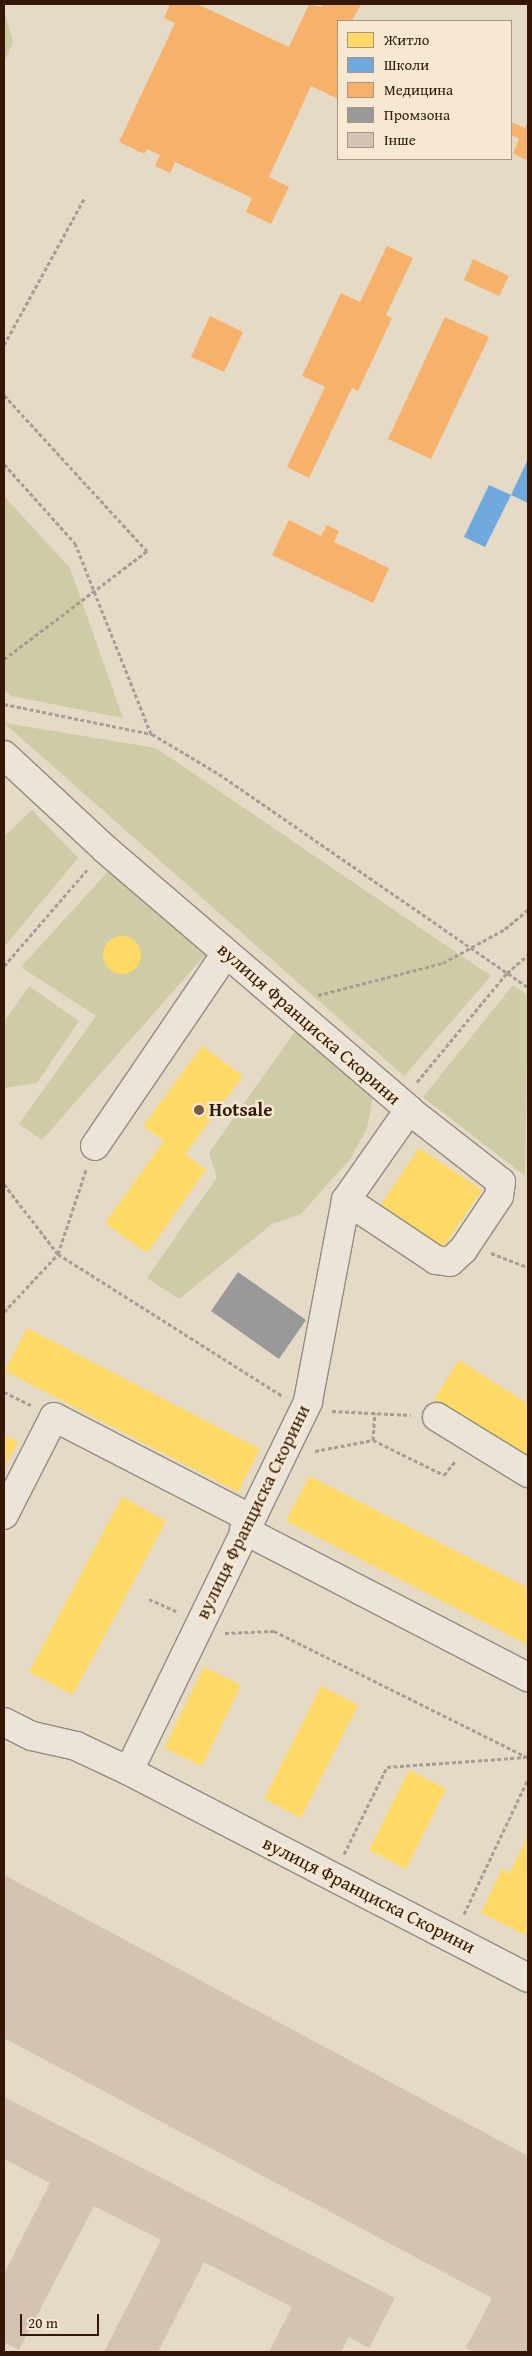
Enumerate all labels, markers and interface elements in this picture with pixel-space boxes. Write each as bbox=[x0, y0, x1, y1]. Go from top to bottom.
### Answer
legend bbox=[337, 20, 512, 160]
text: Житло bbox=[384, 29, 429, 50]
text: Школи bbox=[384, 54, 429, 75]
text: Медицина bbox=[384, 79, 453, 100]
text: Промзона bbox=[384, 104, 450, 125]
text: Інше bbox=[384, 129, 416, 150]
street label: вулиця Франциска Скорини bbox=[213, 938, 405, 1110]
place label: Hotsale bbox=[209, 1099, 273, 1121]
marker: Hotsale bbox=[193, 1104, 205, 1116]
street label: вулиця Франциска Скорини bbox=[191, 1401, 315, 1623]
street label: вулиця Франциска Скорини bbox=[259, 1831, 479, 1959]
scale bar bbox=[22, 2304, 101, 2336]
text: 20 m bbox=[28, 2312, 58, 2333]

